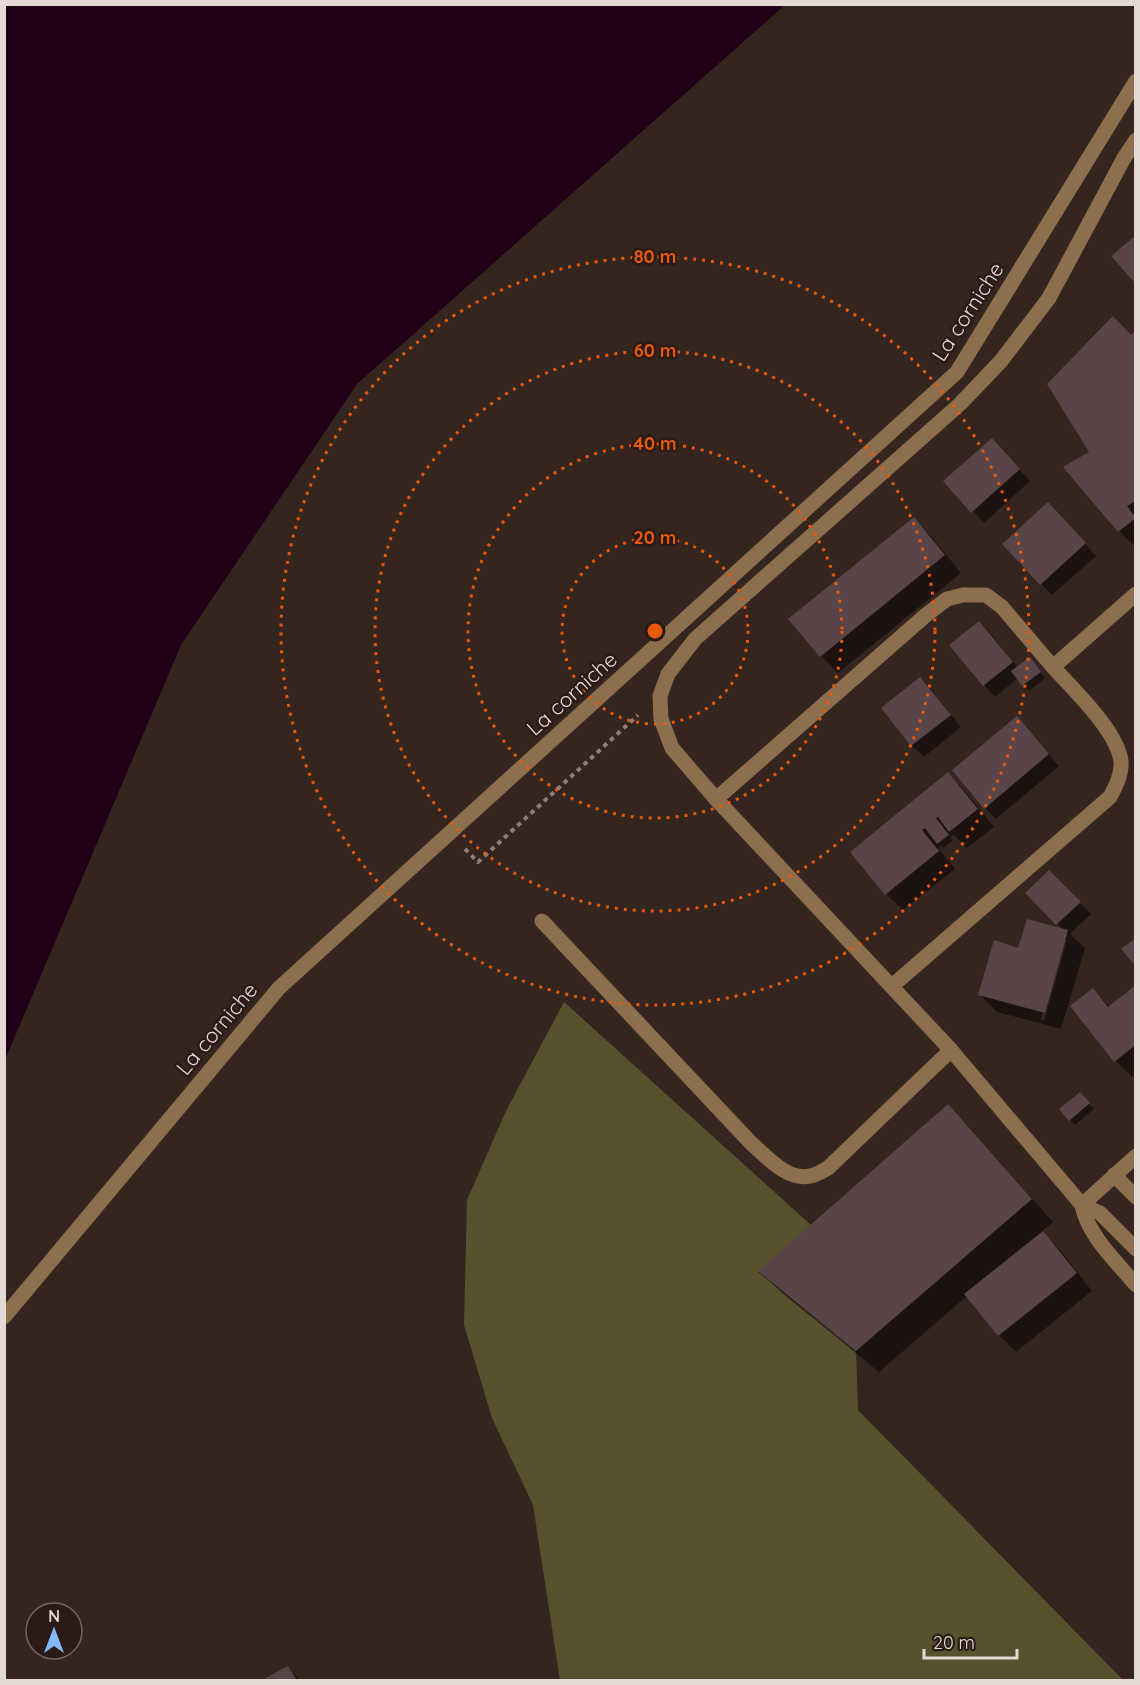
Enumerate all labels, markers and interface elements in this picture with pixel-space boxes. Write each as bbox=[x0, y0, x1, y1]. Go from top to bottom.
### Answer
text: 80 m bbox=[634, 245, 676, 268]
street label: La corniche bbox=[926, 257, 1009, 366]
text: 60 m bbox=[634, 339, 676, 362]
text: 40 m bbox=[633, 432, 677, 455]
text: 20 m bbox=[634, 526, 676, 549]
centre of rings bbox=[645, 621, 665, 641]
street label: La corniche bbox=[521, 646, 622, 741]
street label: La corniche bbox=[170, 977, 262, 1080]
north arrow bbox=[24, 1601, 84, 1661]
text: N bbox=[48, 1606, 60, 1626]
scale bar bbox=[924, 1622, 1017, 1660]
text: 20 m bbox=[933, 1631, 975, 1654]

